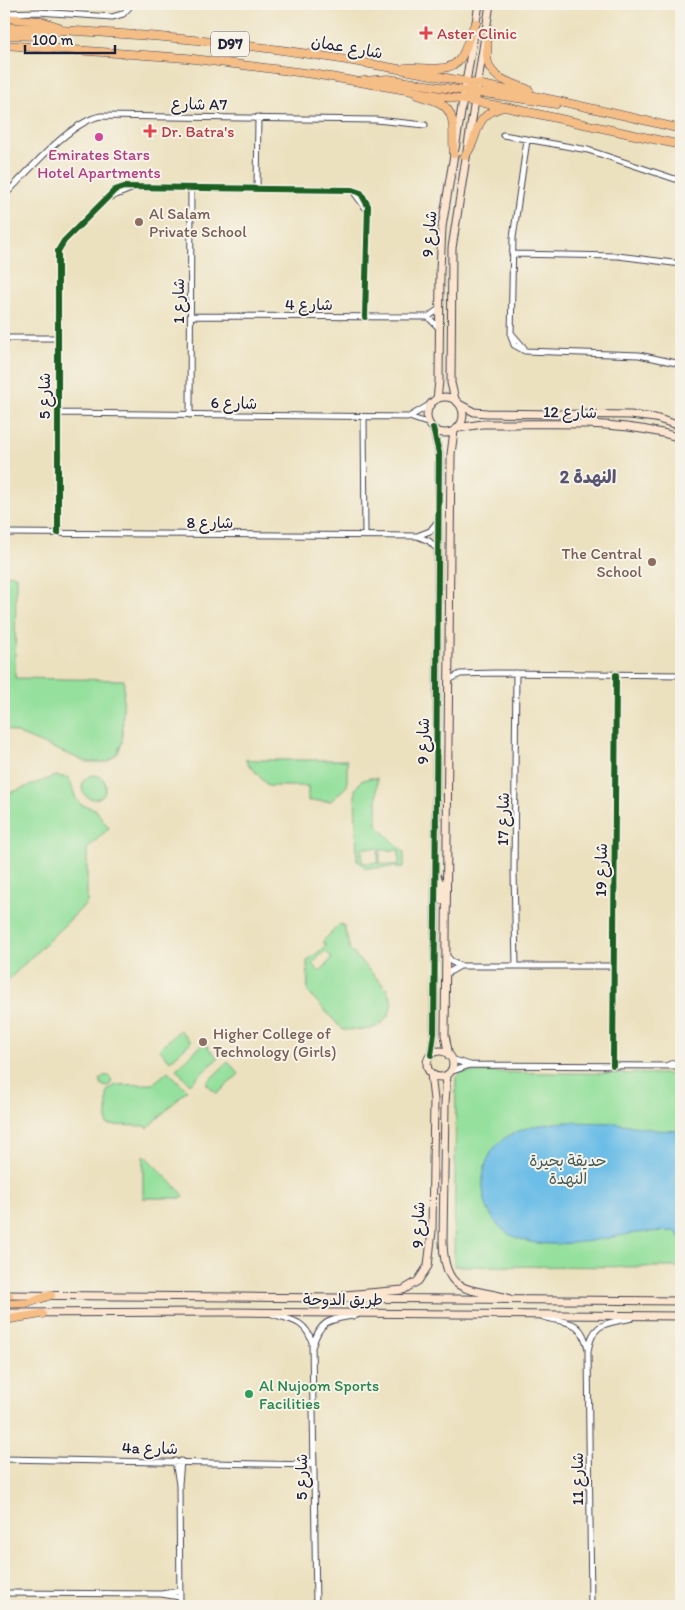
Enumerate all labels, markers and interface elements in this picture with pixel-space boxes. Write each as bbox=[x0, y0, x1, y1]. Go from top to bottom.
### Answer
scale bar bbox=[25, 22, 115, 54]
place label: Aster Clinic bbox=[437, 24, 517, 43]
marker: Aster Clinic bbox=[419, 26, 433, 40]
text: 100 m bbox=[32, 31, 74, 49]
street label: شارع عمان bbox=[309, 31, 384, 65]
road number: D97 bbox=[211, 32, 249, 56]
street label: شارع A7 bbox=[171, 94, 227, 116]
place label: Dr. Batra's bbox=[161, 122, 234, 141]
marker: Dr. Batra's bbox=[143, 124, 157, 138]
marker: Emirates Stars Hotel Apartments bbox=[93, 131, 105, 143]
place label: Emirates Stars Hotel Apartments bbox=[37, 145, 161, 182]
place label: Al Salam Private School bbox=[149, 204, 247, 241]
street label: شارع 9 bbox=[418, 210, 442, 258]
marker: Al Salam Private School bbox=[133, 216, 145, 228]
street label: شارع 1 bbox=[169, 278, 190, 324]
street label: شارع 4 bbox=[285, 295, 333, 316]
street label: شارع 5 bbox=[35, 373, 56, 419]
street label: شارع 6 bbox=[210, 393, 258, 415]
street label: شارع 12 bbox=[543, 402, 597, 424]
district label: النهدة 2 bbox=[560, 466, 616, 488]
street label: شارع 8 bbox=[186, 513, 234, 534]
place label: The Central School bbox=[562, 544, 642, 581]
marker: The Central School bbox=[646, 556, 658, 568]
street label: شارع 9 bbox=[413, 718, 435, 765]
street label: شارع 17 bbox=[493, 792, 515, 846]
street label: شارع 19 bbox=[591, 843, 613, 897]
place label: Higher College of Technology (Girls) bbox=[213, 1024, 337, 1061]
marker: Higher College of Technology (Girls) bbox=[197, 1036, 209, 1048]
park label: حديقة بحيرة النهدة bbox=[529, 1151, 607, 1188]
street label: شارع 9 bbox=[408, 1201, 430, 1249]
street label: طريق الدوحة bbox=[303, 1290, 383, 1309]
place label: Al Nujoom Sports Facilities bbox=[259, 1376, 379, 1413]
marker: Al Nujoom Sports Facilities bbox=[243, 1388, 255, 1400]
street label: 4a شارع bbox=[122, 1438, 178, 1460]
street label: شارع 11 bbox=[568, 1452, 589, 1506]
street label: شارع 5 bbox=[292, 1454, 313, 1500]

